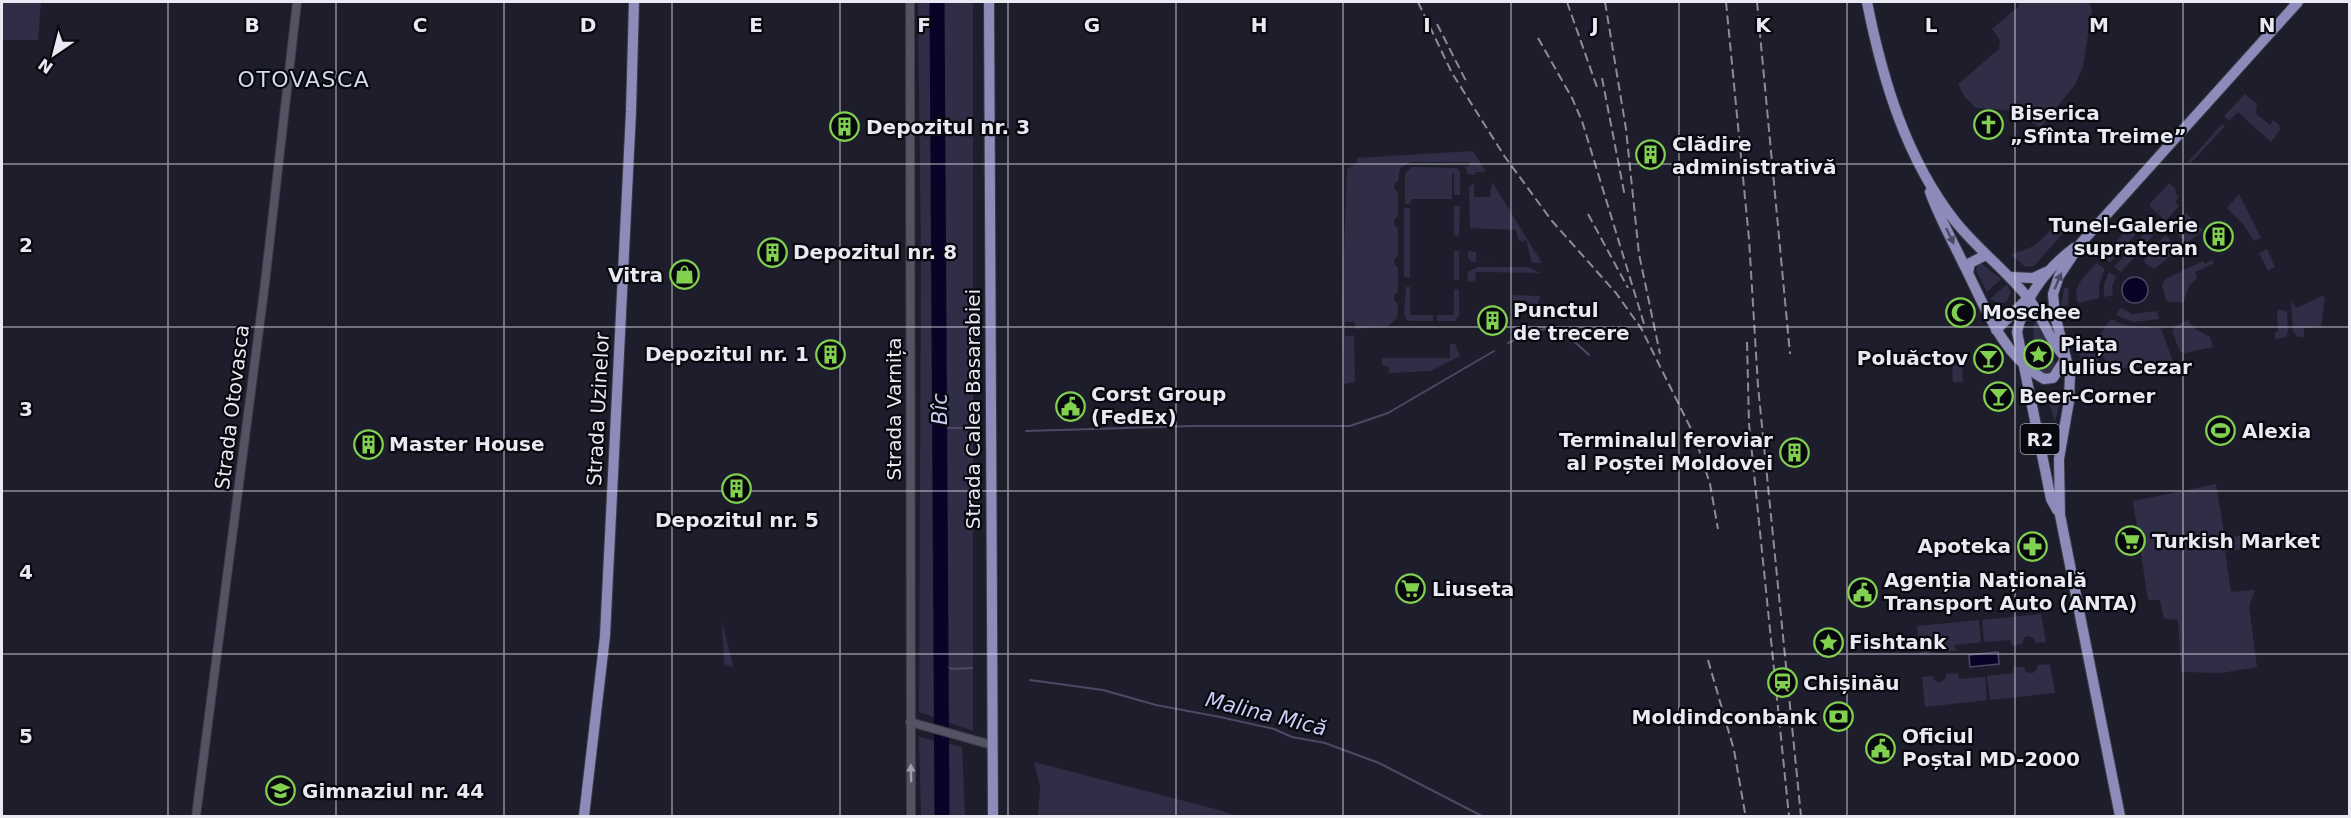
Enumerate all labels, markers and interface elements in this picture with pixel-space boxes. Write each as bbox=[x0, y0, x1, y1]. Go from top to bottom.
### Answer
text: B bbox=[244, 13, 260, 37]
text: C bbox=[413, 13, 427, 37]
text: D bbox=[580, 13, 596, 37]
text: E bbox=[749, 13, 763, 37]
text: F bbox=[917, 13, 931, 37]
text: G bbox=[1084, 13, 1100, 37]
text: H bbox=[1251, 13, 1267, 37]
text: I bbox=[1423, 13, 1431, 37]
text: J bbox=[1589, 13, 1599, 37]
text: K bbox=[1755, 13, 1772, 37]
text: L bbox=[1925, 13, 1938, 37]
text: M bbox=[2089, 13, 2109, 37]
text: N bbox=[2259, 13, 2275, 37]
north arrow bbox=[24, 24, 84, 84]
text: N bbox=[35, 54, 57, 77]
district label: OTOVASCA bbox=[238, 67, 370, 92]
place label: Biserica „Sfînta Treime” bbox=[2010, 101, 2187, 148]
church icon: Biserica „Sfînta Treime” bbox=[1973, 109, 2005, 141]
building icon: Depozitul nr. 3 bbox=[829, 111, 861, 143]
place label: Depozitul nr. 3 bbox=[866, 115, 1030, 139]
place label: Clădire administrativă bbox=[1672, 132, 1836, 179]
building icon: Clădire administrativă bbox=[1635, 139, 1667, 171]
place label: Tunel-Galerie suprateran bbox=[2049, 213, 2198, 260]
building icon: Tunel-Galerie suprateran bbox=[2203, 220, 2235, 252]
one-way arrow bbox=[1945, 228, 1954, 245]
text: 2 bbox=[19, 233, 33, 257]
building icon: Depozitul nr. 8 bbox=[756, 236, 788, 268]
place label: Depozitul nr. 8 bbox=[793, 240, 957, 264]
shop icon: Vitra bbox=[668, 259, 700, 291]
place label: Vitra bbox=[608, 263, 663, 287]
one-way arrow bbox=[2053, 272, 2063, 290]
street label: Strada Calea Basarabiei bbox=[961, 289, 985, 529]
mosque icon: Moschee bbox=[1945, 296, 1977, 328]
place label: Punctul de trecere bbox=[1513, 298, 1630, 345]
place label: Moschee bbox=[1982, 300, 2081, 324]
building icon: Punctul de trecere bbox=[1476, 305, 1508, 337]
street label: Strada Otovasca bbox=[210, 323, 254, 491]
street label: Strada Uzinelor bbox=[582, 331, 614, 487]
place label: Piața Iulius Cezar bbox=[2060, 332, 2192, 379]
building icon: Depozitul nr. 1 bbox=[814, 338, 846, 370]
street label: Strada Varnița bbox=[882, 338, 906, 480]
place icon: Piața Iulius Cezar bbox=[2023, 339, 2055, 371]
place label: Depozitul nr. 1 bbox=[645, 342, 809, 366]
bar icon: Poluăctov bbox=[1973, 342, 2005, 374]
place label: Poluăctov bbox=[1857, 346, 1968, 370]
bar icon: Beer-Corner bbox=[1982, 380, 2014, 412]
place label: Corst Group (FedEx) bbox=[1091, 382, 1226, 429]
place label: Beer-Corner bbox=[2019, 384, 2156, 408]
public building icon: Corst Group (FedEx) bbox=[1054, 390, 1086, 422]
water label: Bîc bbox=[928, 393, 952, 425]
text: 3 bbox=[19, 397, 33, 421]
sports icon: Alexia bbox=[2205, 415, 2237, 447]
place label: Alexia bbox=[2242, 419, 2311, 443]
road number: R2 bbox=[2020, 424, 2060, 454]
building icon: Master House bbox=[352, 428, 384, 460]
place label: Terminalul feroviar al Poștei Moldovei bbox=[1559, 428, 1773, 475]
place label: Master House bbox=[389, 432, 544, 456]
building icon: Terminalul feroviar al Poștei Moldovei bbox=[1778, 436, 1810, 468]
building icon: Depozitul nr. 5 bbox=[721, 473, 753, 505]
place label: Depozitul nr. 5 bbox=[655, 508, 819, 532]
supermarket icon: Turkish Market bbox=[2115, 525, 2147, 557]
place label: Turkish Market bbox=[2152, 529, 2320, 553]
pharmacy icon: Apoteka bbox=[2016, 530, 2048, 562]
place label: Apoteka bbox=[1918, 534, 2011, 558]
text: 4 bbox=[19, 560, 33, 584]
place label: Agenția Națională Transport Auto (ANTA) bbox=[1884, 568, 2137, 615]
supermarket icon: Liuseta bbox=[1395, 573, 1427, 605]
public building icon: Agenția Națională Transport Auto (ANTA) bbox=[1847, 576, 1879, 608]
place label: Liuseta bbox=[1432, 577, 1514, 601]
place icon: Fishtank bbox=[1812, 626, 1844, 658]
place label: Fishtank bbox=[1849, 630, 1947, 654]
station icon: Chișinău bbox=[1766, 667, 1798, 699]
place label: Chișinău bbox=[1803, 671, 1900, 695]
water label: Malina Mică bbox=[1203, 687, 1329, 741]
bank icon: Moldindconbank bbox=[1822, 701, 1854, 733]
place label: Moldindconbank bbox=[1632, 705, 1818, 729]
text: 5 bbox=[19, 724, 33, 748]
place label: Oficiul Poștal MD-2000 bbox=[1902, 724, 2080, 771]
public building icon: Oficiul Poștal MD-2000 bbox=[1865, 732, 1897, 764]
one-way arrow bbox=[906, 763, 916, 782]
school or university icon: Gimnaziul nr. 44 bbox=[265, 775, 297, 807]
place label: Gimnaziul nr. 44 bbox=[302, 779, 484, 803]

